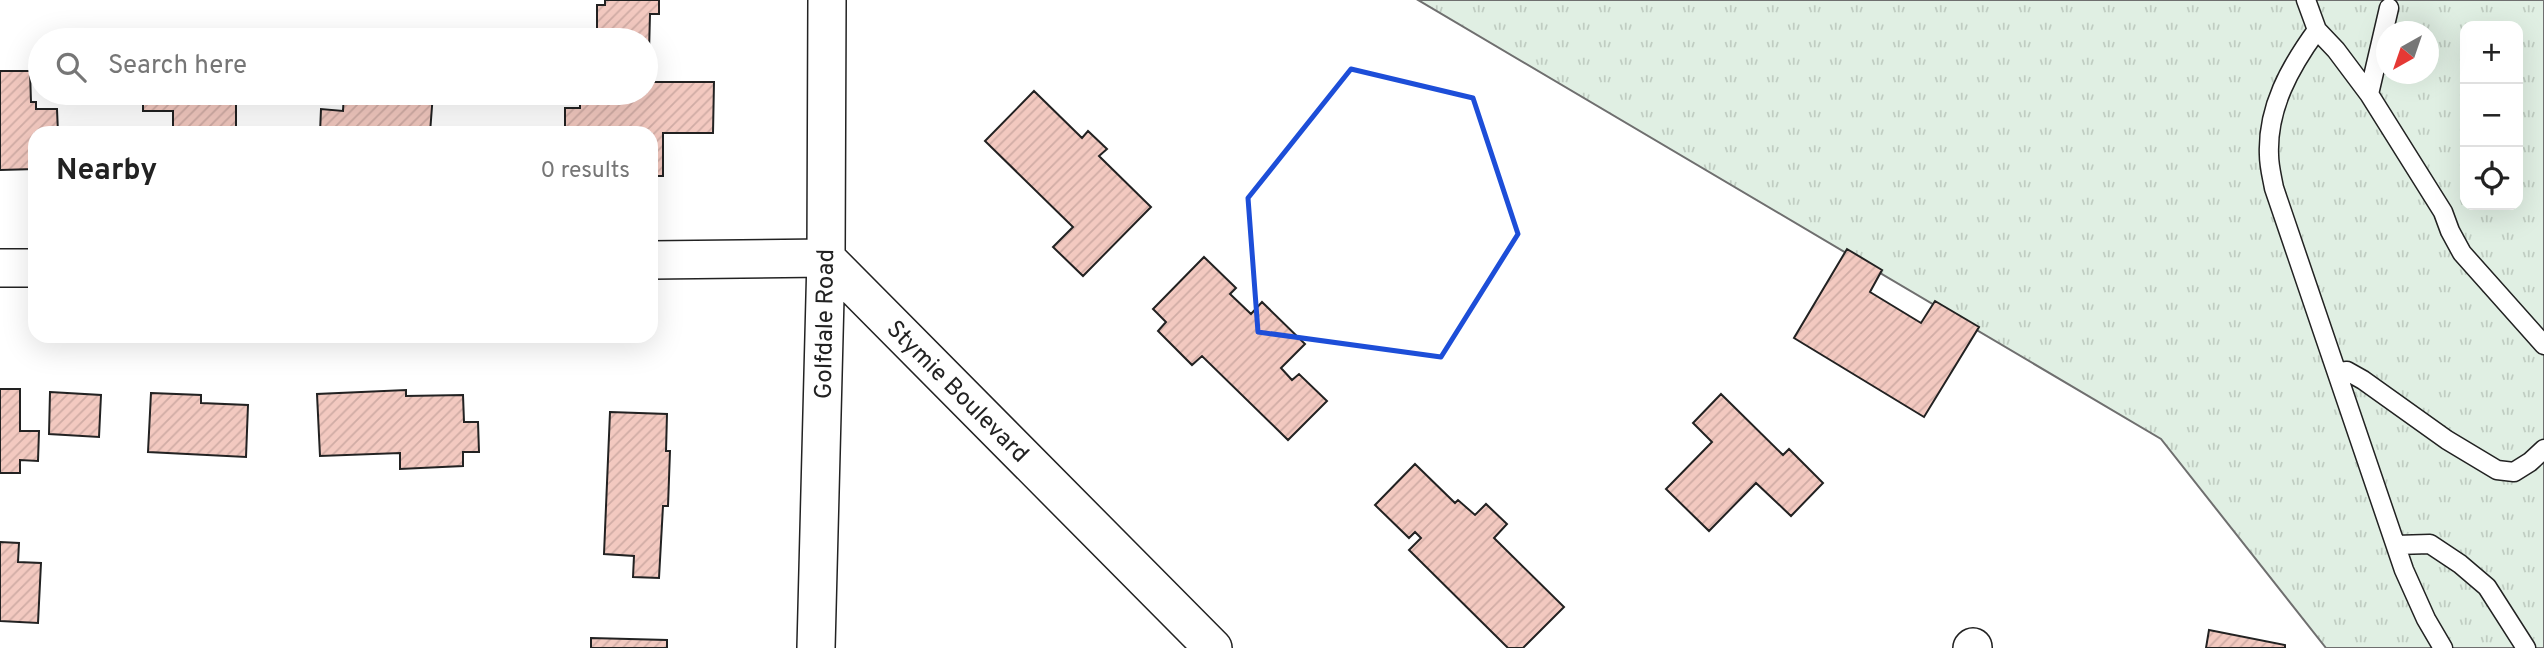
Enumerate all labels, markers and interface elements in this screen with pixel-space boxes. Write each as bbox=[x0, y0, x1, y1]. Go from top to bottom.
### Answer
north arrow bbox=[2376, 21, 2439, 84]
map controls bbox=[2460, 21, 2523, 210]
button: + bbox=[2460, 21, 2523, 84]
search box bbox=[28, 28, 658, 105]
icon: search bbox=[52, 48, 90, 86]
text: Search here bbox=[108, 50, 247, 83]
button: − bbox=[2460, 84, 2523, 147]
button: locate bbox=[2460, 147, 2523, 210]
text: Nearby bbox=[56, 153, 157, 190]
text: 0 results bbox=[541, 157, 630, 186]
street label: Golfdale Road bbox=[810, 249, 842, 399]
street label: Stymie Boulevard bbox=[879, 315, 1034, 470]

